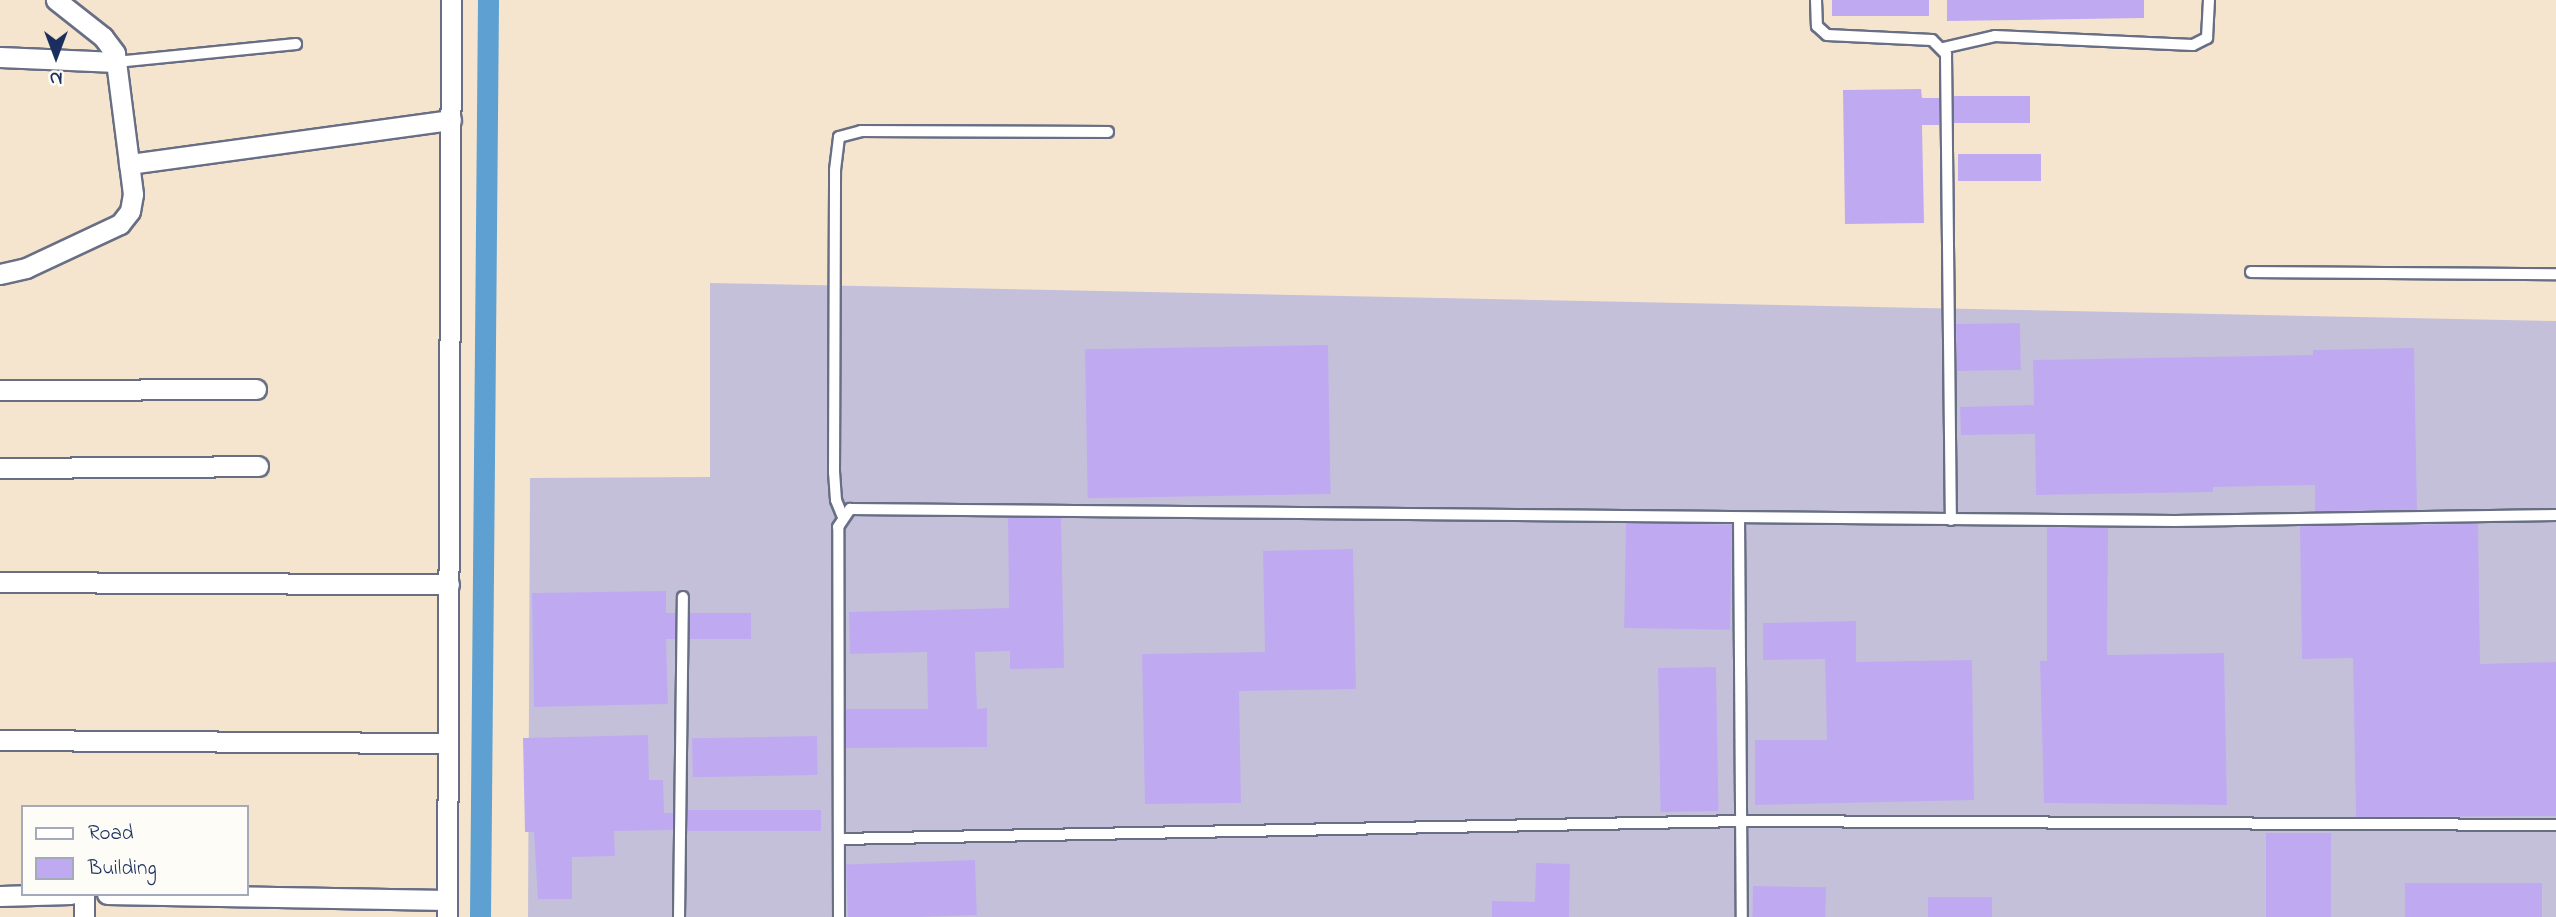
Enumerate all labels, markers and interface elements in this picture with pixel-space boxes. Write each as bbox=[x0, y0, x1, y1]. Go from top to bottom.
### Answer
north arrow bbox=[21, 21, 91, 91]
text: N bbox=[50, 64, 62, 91]
legend bbox=[21, 805, 248, 896]
text: Road bbox=[88, 819, 134, 849]
text: Building bbox=[88, 854, 157, 884]

